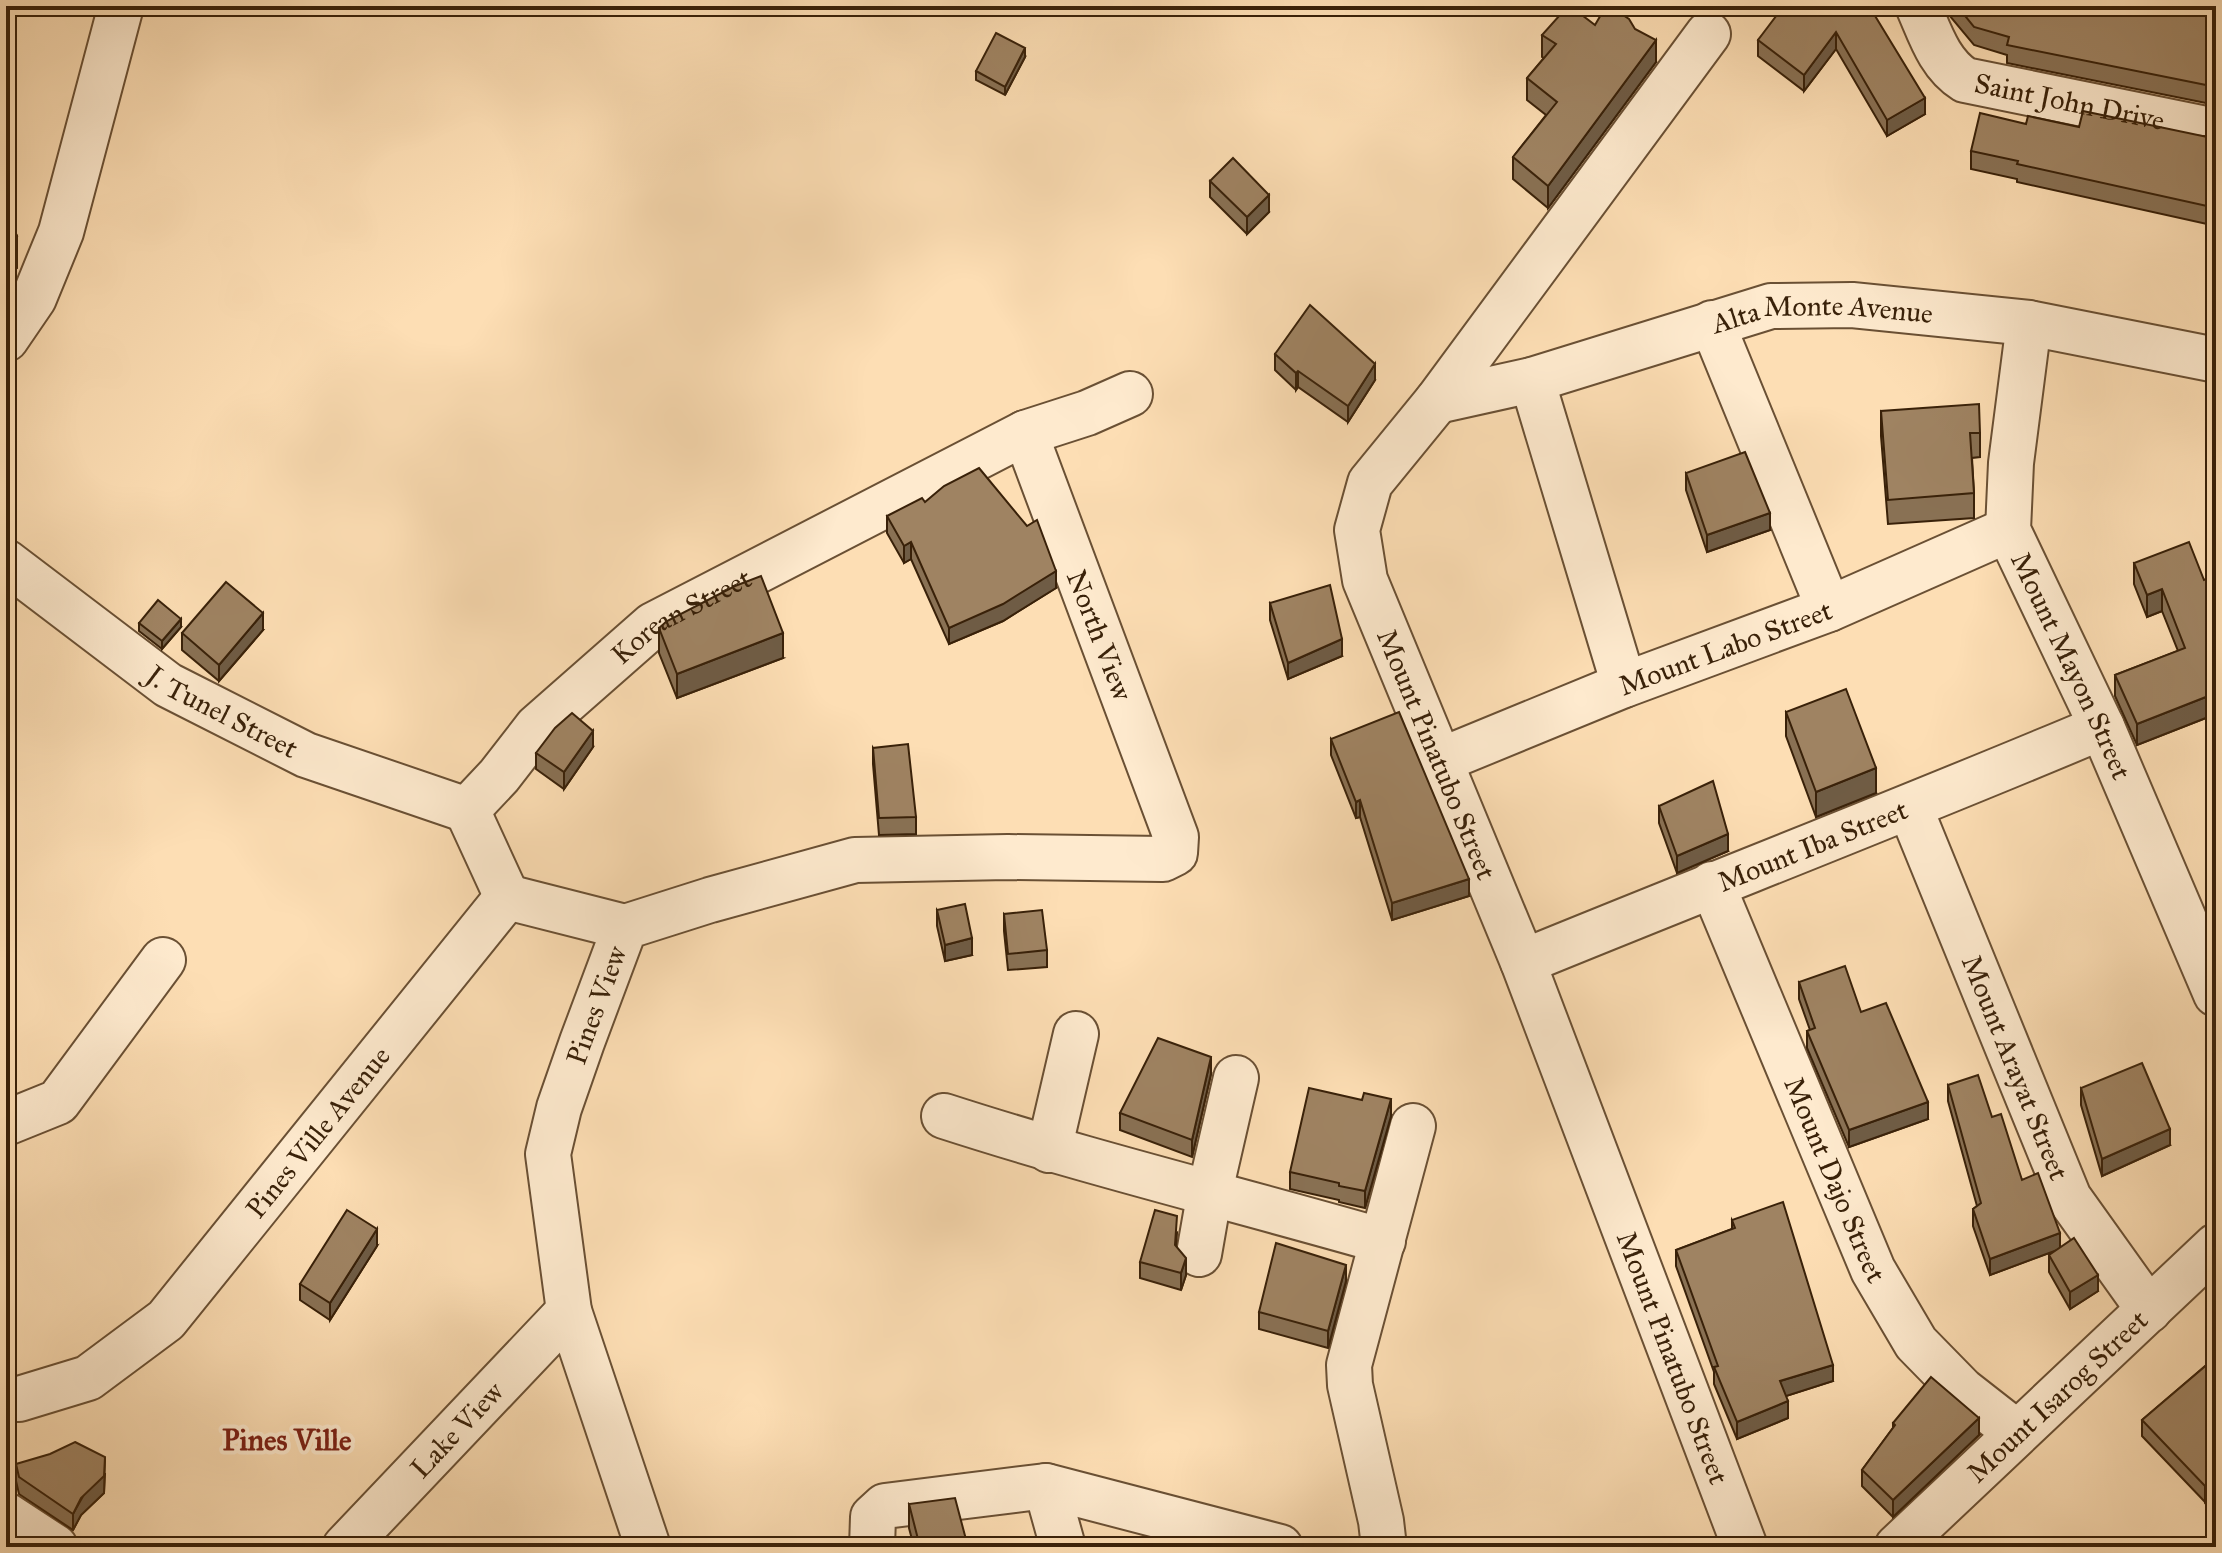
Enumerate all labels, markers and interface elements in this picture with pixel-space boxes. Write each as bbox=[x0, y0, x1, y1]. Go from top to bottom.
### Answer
street label: Saint John Drive bbox=[1971, 65, 2168, 138]
street label: Alta Monte Avenue bbox=[1706, 288, 1935, 342]
street label: Mount Mayon Street bbox=[2003, 546, 2139, 785]
street label: Korean Street bbox=[604, 560, 757, 672]
street label: North View bbox=[1059, 565, 1141, 706]
street label: Mount Labo Street bbox=[1614, 592, 1837, 703]
street label: Mount Pinatubo Street bbox=[1369, 624, 1504, 885]
street label: J. Tunel Street bbox=[137, 656, 304, 766]
street label: Mount Iba Street bbox=[1712, 792, 1913, 900]
street label: Pines View bbox=[559, 940, 635, 1069]
street label: Mount Arayat Street bbox=[1954, 950, 2077, 1185]
street label: Pines Ville Avenue bbox=[238, 1039, 398, 1225]
street label: Mount Dajo Street bbox=[1776, 1072, 1894, 1289]
street label: Mount Pinatubo Street bbox=[1609, 1226, 1737, 1489]
street label: Mount Isarog Street bbox=[1960, 1303, 2155, 1490]
street label: Lake View bbox=[403, 1374, 511, 1485]
district label: Pines Ville bbox=[222, 1422, 352, 1458]

